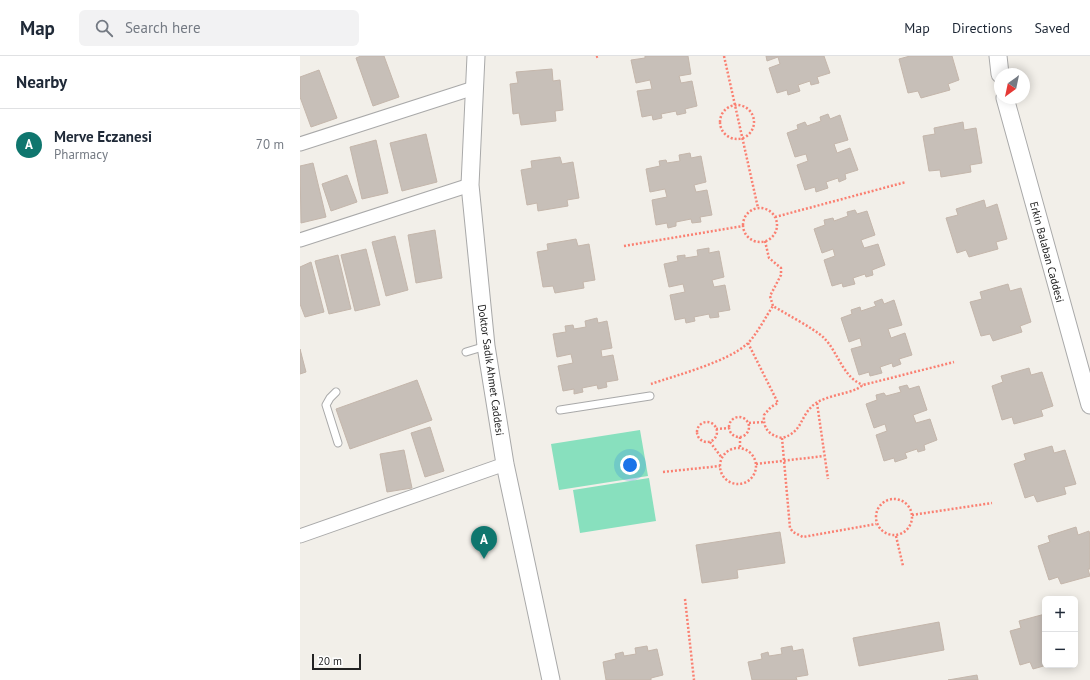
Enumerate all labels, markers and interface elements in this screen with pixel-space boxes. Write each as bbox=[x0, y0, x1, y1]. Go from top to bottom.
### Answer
search box bbox=[79, 10, 359, 46]
text: Map bbox=[20, 16, 55, 40]
icon: search bbox=[93, 17, 115, 39]
text: Search here bbox=[125, 18, 201, 37]
text: Map bbox=[904, 19, 930, 37]
text: Directions bbox=[952, 19, 1012, 37]
text: Saved bbox=[1034, 19, 1070, 37]
north arrow bbox=[994, 68, 1030, 104]
text: Nearby bbox=[16, 71, 67, 93]
text: Merve Eczanesi bbox=[54, 127, 152, 146]
text: A bbox=[25, 136, 33, 153]
text: 70 m bbox=[256, 136, 284, 153]
text: Pharmacy bbox=[54, 146, 108, 163]
street label: Erkin Balaban Caddesi bbox=[1027, 200, 1067, 304]
street label: Doktor Sadık Ahmet Caddesi bbox=[475, 303, 507, 437]
your location bbox=[620, 455, 640, 475]
pin: A bbox=[471, 526, 497, 559]
map controls bbox=[1042, 596, 1078, 668]
button: + bbox=[1042, 596, 1078, 632]
button: − bbox=[1042, 632, 1078, 668]
scale bar bbox=[312, 652, 361, 671]
text: 20 m bbox=[318, 654, 342, 668]

